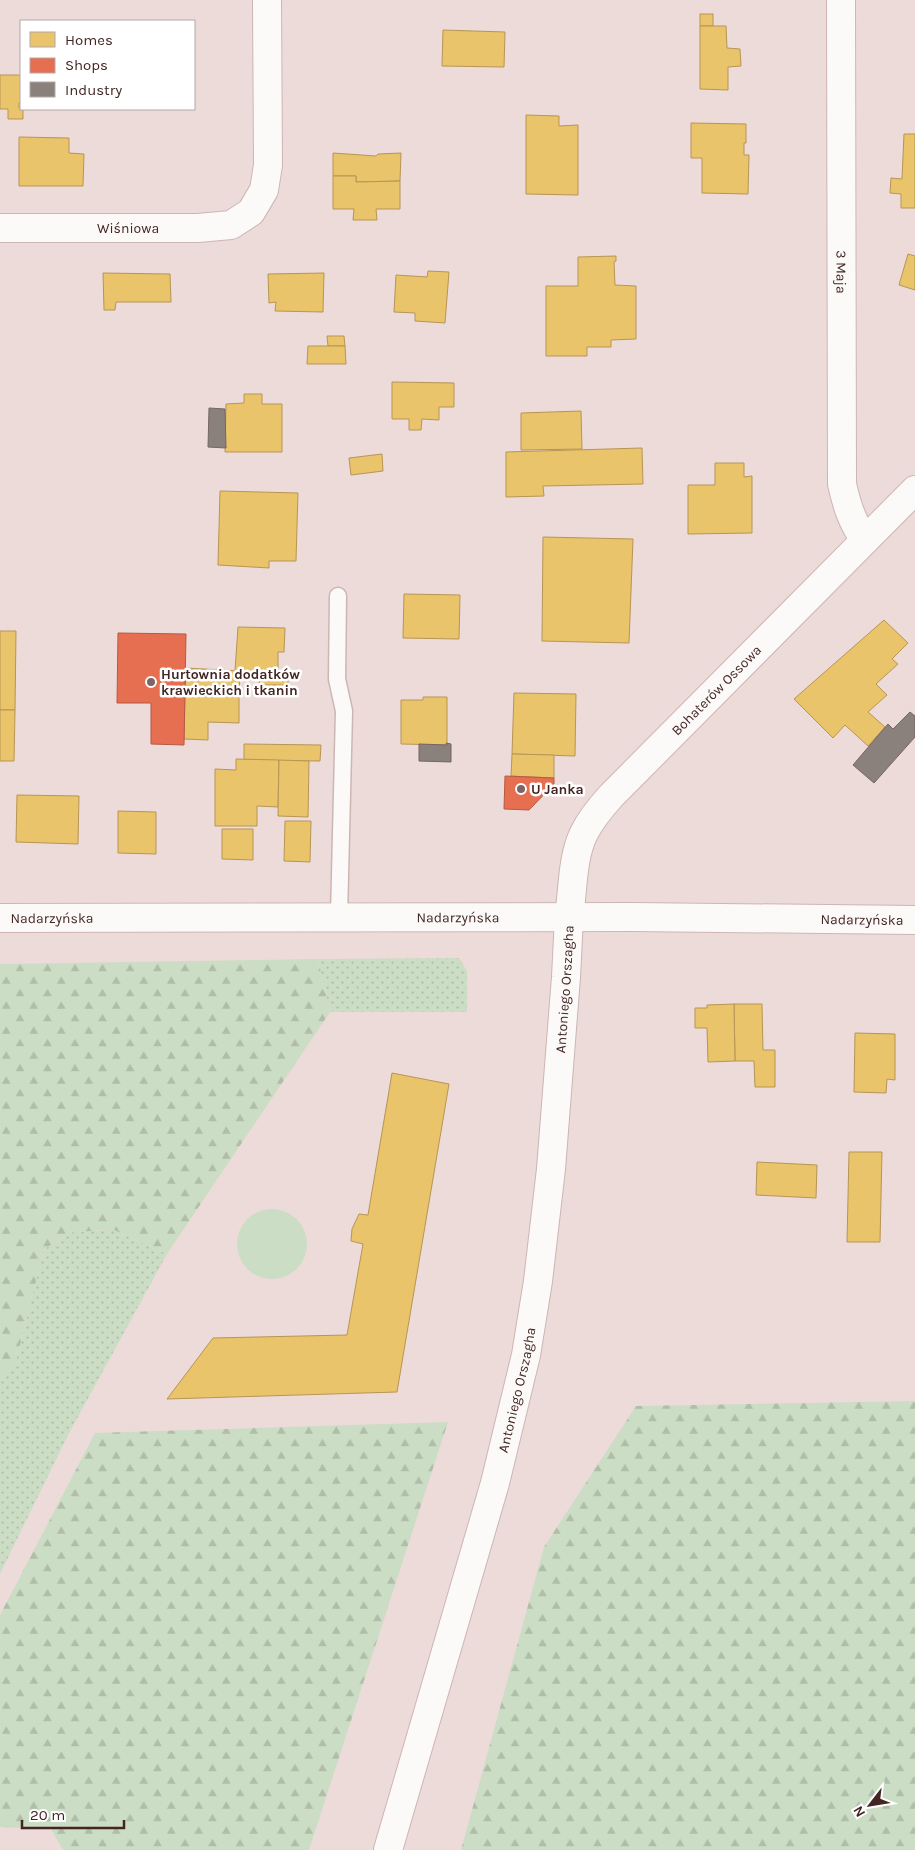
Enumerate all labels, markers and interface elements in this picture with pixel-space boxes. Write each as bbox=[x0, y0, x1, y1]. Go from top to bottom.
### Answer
legend bbox=[20, 20, 195, 110]
text: Homes bbox=[65, 31, 113, 49]
text: Shops bbox=[65, 56, 108, 74]
text: Industry bbox=[65, 81, 122, 99]
street label: Wiśniowa bbox=[97, 220, 159, 237]
street label: 3 Maja bbox=[833, 250, 850, 294]
street label: Bohaterów Ossowa bbox=[668, 642, 765, 739]
place label: Hurtownia dodatków krawieckich i tkanin bbox=[161, 666, 300, 699]
marker: Hurtownia dodatków krawieckich i tkanin bbox=[145, 676, 157, 688]
place label: U Janka bbox=[531, 781, 584, 798]
marker: U Janka bbox=[515, 783, 527, 795]
street label: Nadarzyńska bbox=[416, 909, 500, 926]
street label: Nadarzyńska bbox=[10, 910, 94, 927]
street label: Nadarzyńska bbox=[820, 911, 904, 929]
street label: Antoniego Orszagha bbox=[552, 925, 578, 1054]
street label: Antoniego Orszagha bbox=[495, 1326, 539, 1454]
north arrow bbox=[845, 1780, 895, 1830]
scale bar bbox=[22, 1798, 125, 1830]
text: N bbox=[849, 1803, 869, 1820]
text: 20 m bbox=[30, 1806, 65, 1824]

